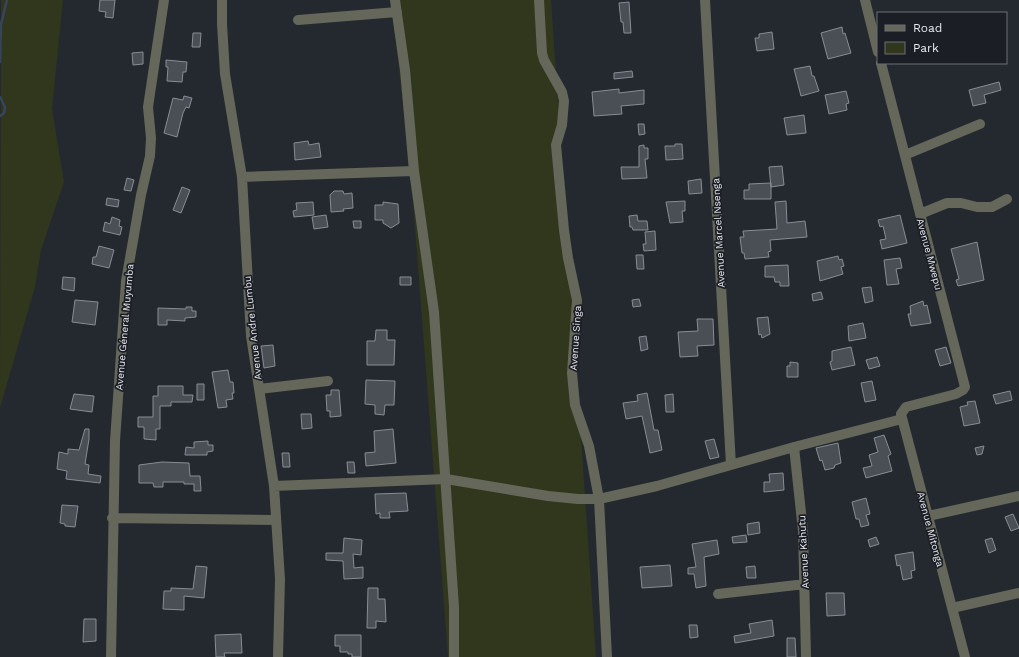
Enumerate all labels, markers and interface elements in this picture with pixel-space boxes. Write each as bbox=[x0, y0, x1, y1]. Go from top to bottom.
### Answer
legend bbox=[877, 12, 1007, 64]
text: Road bbox=[913, 21, 942, 35]
text: Park bbox=[913, 41, 939, 55]
street label: Avenue Marcel Nsenga bbox=[710, 178, 727, 288]
street label: Avenue Mwepu bbox=[915, 217, 944, 291]
street label: Avenue Géneral Muyumba bbox=[113, 263, 136, 391]
street label: Avenue Andre Lumbu bbox=[242, 275, 263, 381]
street label: Avenue Singa bbox=[568, 305, 583, 371]
street label: Avenue Mitonga bbox=[915, 490, 946, 568]
street label: Avenue Kahutu bbox=[796, 515, 811, 589]

